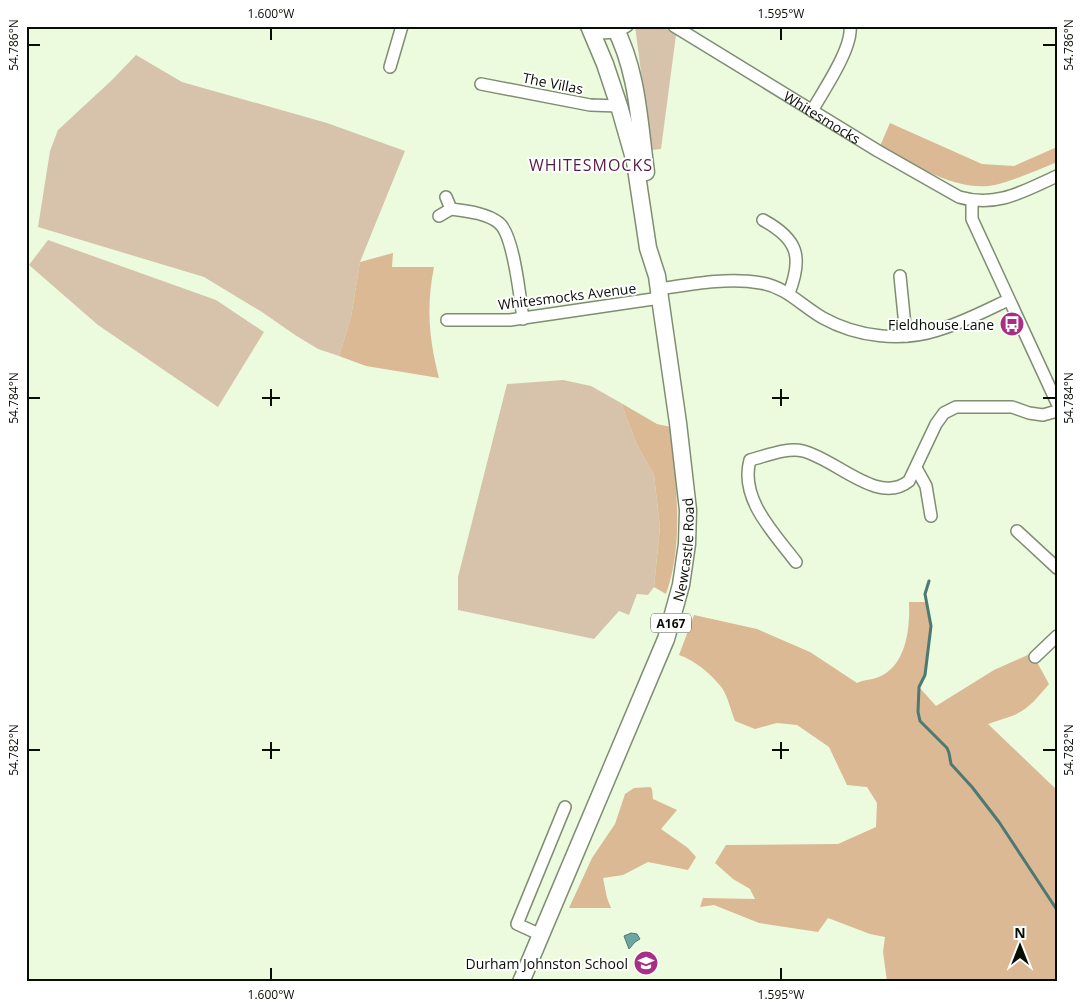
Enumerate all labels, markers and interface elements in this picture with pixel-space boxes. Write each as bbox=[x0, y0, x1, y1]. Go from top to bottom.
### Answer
text: 1.600°W bbox=[248, 5, 294, 22]
text: 1.595°W bbox=[758, 5, 804, 22]
text: 54.786°N bbox=[5, 19, 22, 71]
text: 54.786°N bbox=[1060, 19, 1077, 71]
street label: The Villas bbox=[521, 68, 585, 98]
street label: Whitesmocks bbox=[780, 86, 865, 148]
district label: WHITESMOCKS bbox=[529, 154, 653, 176]
street label: Whitesmocks Avenue bbox=[497, 278, 637, 314]
bus stop icon: Fieldhouse Lane bbox=[999, 311, 1025, 337]
place label: Fieldhouse Lane bbox=[888, 315, 994, 334]
text: 54.784°N bbox=[5, 372, 22, 424]
text: 54.784°N bbox=[1060, 372, 1077, 424]
street label: Newcastle Road bbox=[667, 497, 698, 603]
road number: A167 bbox=[651, 614, 691, 632]
text: 54.782°N bbox=[5, 724, 22, 776]
text: 54.782°N bbox=[1060, 724, 1077, 776]
north arrow bbox=[996, 920, 1046, 970]
text: N bbox=[1014, 923, 1026, 942]
school or university icon: Durham Johnston School bbox=[633, 950, 659, 976]
place label: Durham Johnston School bbox=[466, 954, 628, 973]
text: 1.600°W bbox=[248, 986, 294, 1003]
text: 1.595°W bbox=[758, 986, 804, 1003]

